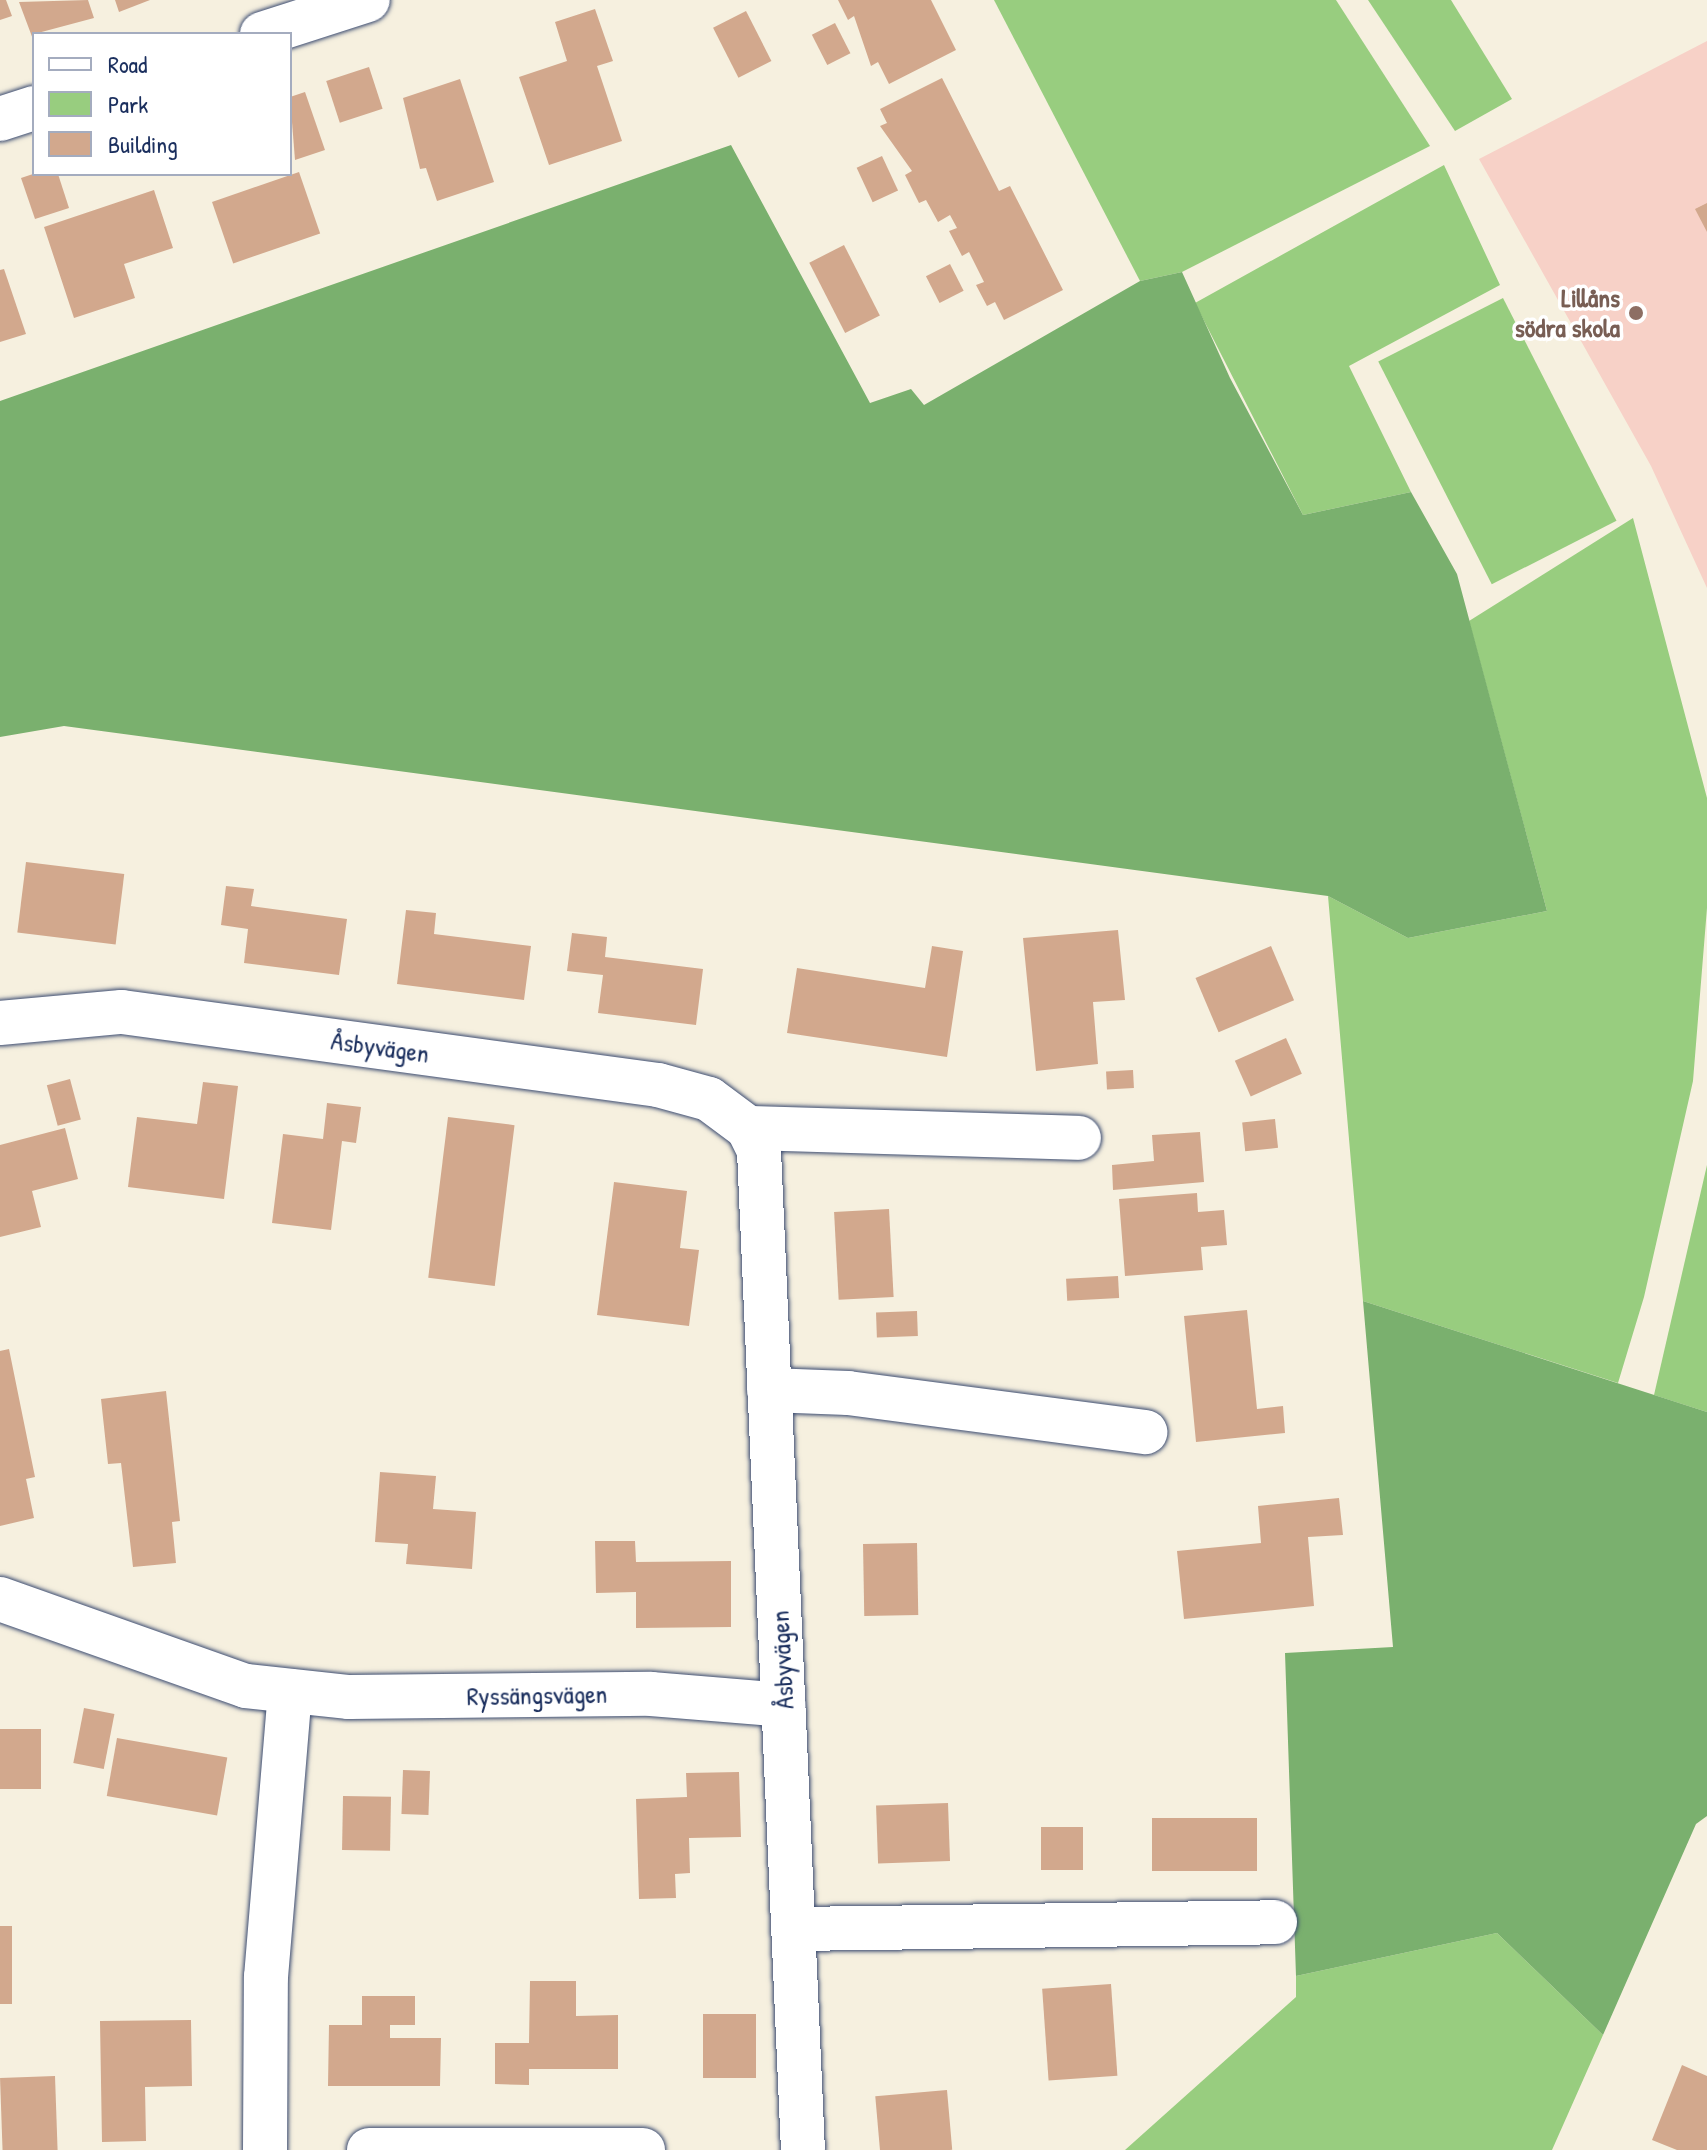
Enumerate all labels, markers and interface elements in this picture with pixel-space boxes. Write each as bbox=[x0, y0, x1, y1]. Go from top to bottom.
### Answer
legend bbox=[32, 32, 292, 176]
text: Road bbox=[108, 48, 147, 80]
text: Park bbox=[108, 88, 148, 120]
text: Building bbox=[108, 128, 178, 160]
place label: Lillåns södra skola bbox=[1515, 282, 1620, 344]
marker: Lillåns södra skola bbox=[1627, 304, 1645, 322]
street label: Åsbyvägen bbox=[329, 1025, 431, 1069]
street label: Åsbyvägen bbox=[764, 1610, 800, 1710]
street label: Ryssängsvägen bbox=[466, 1678, 608, 1712]

